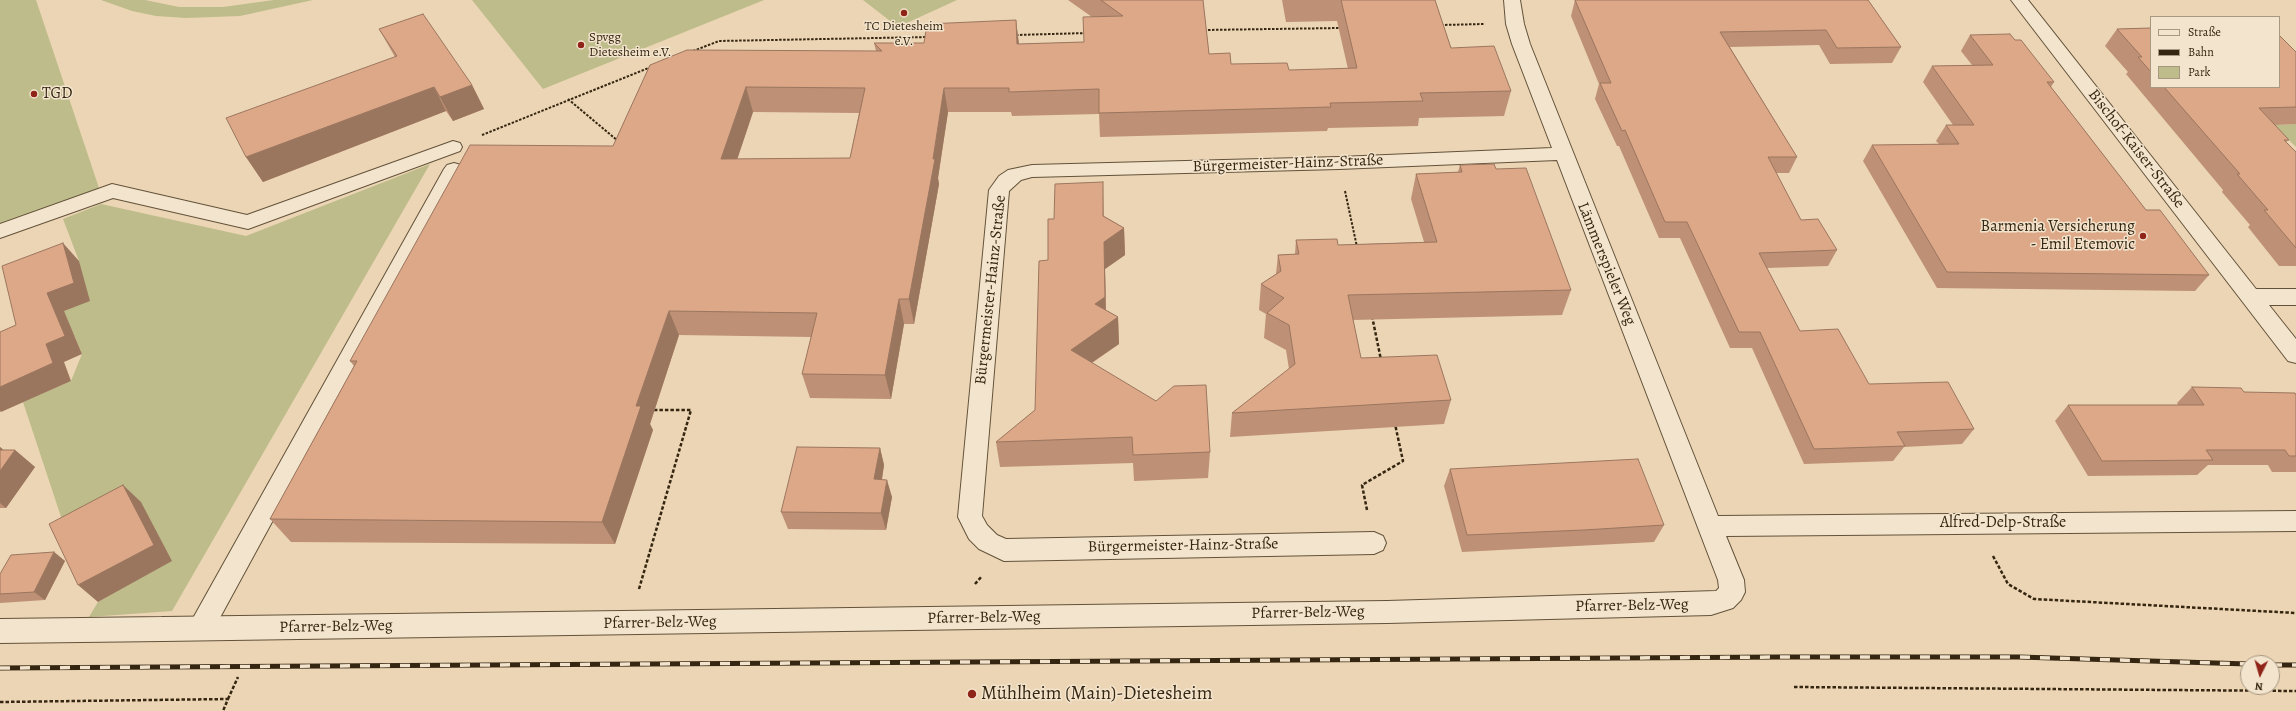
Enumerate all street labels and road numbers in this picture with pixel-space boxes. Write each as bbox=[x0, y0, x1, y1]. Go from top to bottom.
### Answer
street label: Bischof-Kaiser-Straße bbox=[2084, 86, 2188, 212]
street label: Bürgermeister-Hainz-Straße bbox=[1192, 151, 1384, 177]
street label: Bürgermeister-Hainz-Straße bbox=[971, 194, 1011, 386]
street label: Lämmerspieler Weg bbox=[1573, 200, 1639, 328]
street label: Alfred-Delp-Straße bbox=[1940, 513, 2066, 533]
street label: Bürgermeister-Hainz-Straße bbox=[1088, 535, 1278, 557]
street label: Pfarrer-Belz-Weg bbox=[1575, 595, 1689, 617]
street label: Pfarrer-Belz-Weg bbox=[1251, 602, 1365, 624]
street label: Pfarrer-Belz-Weg bbox=[927, 607, 1041, 629]
street label: Pfarrer-Belz-Weg bbox=[603, 612, 717, 634]
street label: Pfarrer-Belz-Weg bbox=[279, 616, 393, 638]

